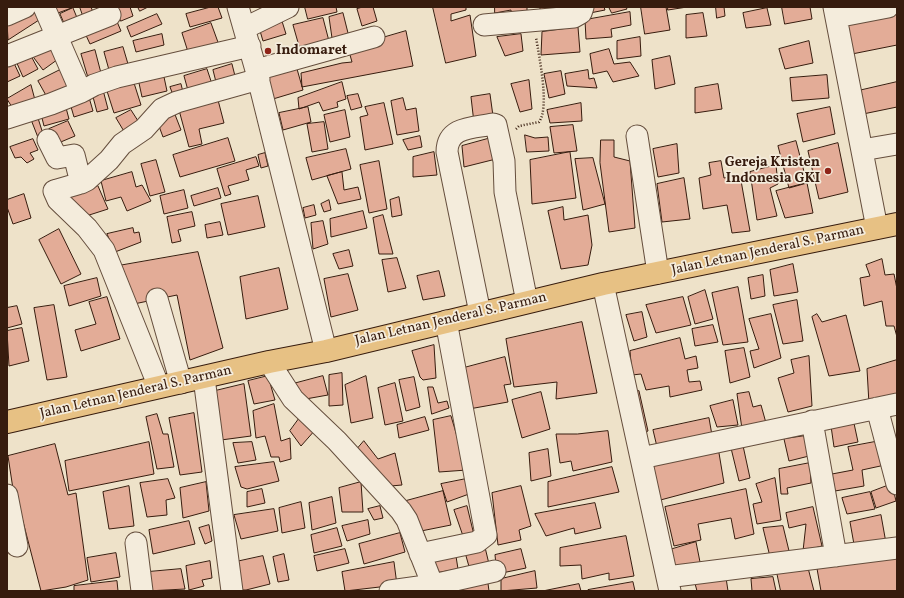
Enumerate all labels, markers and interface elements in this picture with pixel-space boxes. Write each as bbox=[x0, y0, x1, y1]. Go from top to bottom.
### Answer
place label: Indomaret bbox=[276, 43, 347, 59]
marker: Indomaret bbox=[263, 46, 273, 56]
place label: Gereja Kristen Indonesia GKI bbox=[725, 155, 820, 188]
marker: Gereja Kristen Indonesia GKI bbox=[823, 166, 833, 176]
street label: Jalan Letnan Jenderal S. Parman bbox=[670, 222, 866, 280]
street label: Jalan Letnan Jenderal S. Parman bbox=[353, 290, 549, 350]
street label: Jalan Letnan Jenderal S. Parman bbox=[38, 363, 234, 423]

